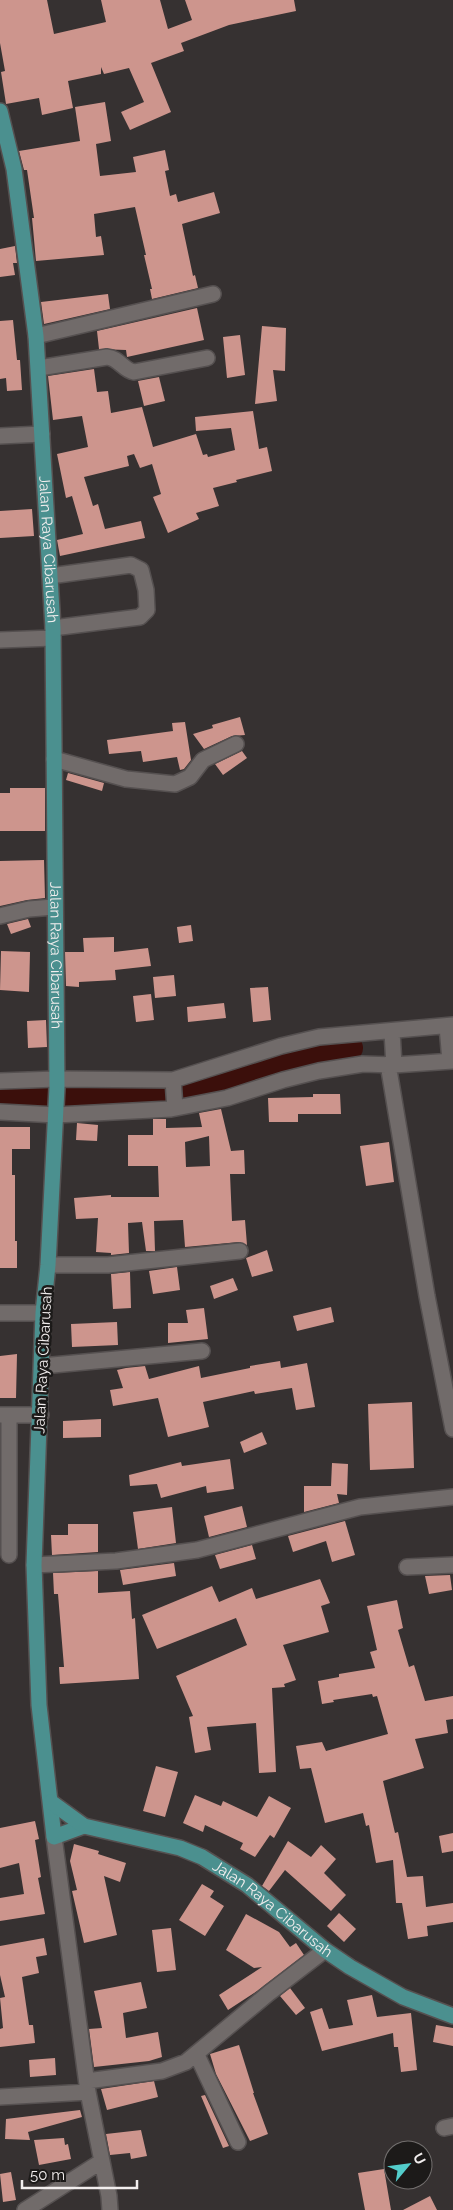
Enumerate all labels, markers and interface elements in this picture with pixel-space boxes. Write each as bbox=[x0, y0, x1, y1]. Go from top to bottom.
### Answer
street label: Jalan Raya Cibarusah bbox=[35, 476, 62, 623]
street label: Jalan Raya Cibarusah bbox=[46, 882, 65, 1029]
street label: Jalan Raya Cibarusah bbox=[30, 1286, 56, 1434]
street label: Jalan Raya Cibarusah bbox=[209, 1857, 336, 1961]
north arrow bbox=[383, 2140, 433, 2190]
text: U bbox=[410, 2150, 429, 2167]
scale bar bbox=[22, 2158, 138, 2190]
text: 50 m bbox=[30, 2166, 65, 2184]

